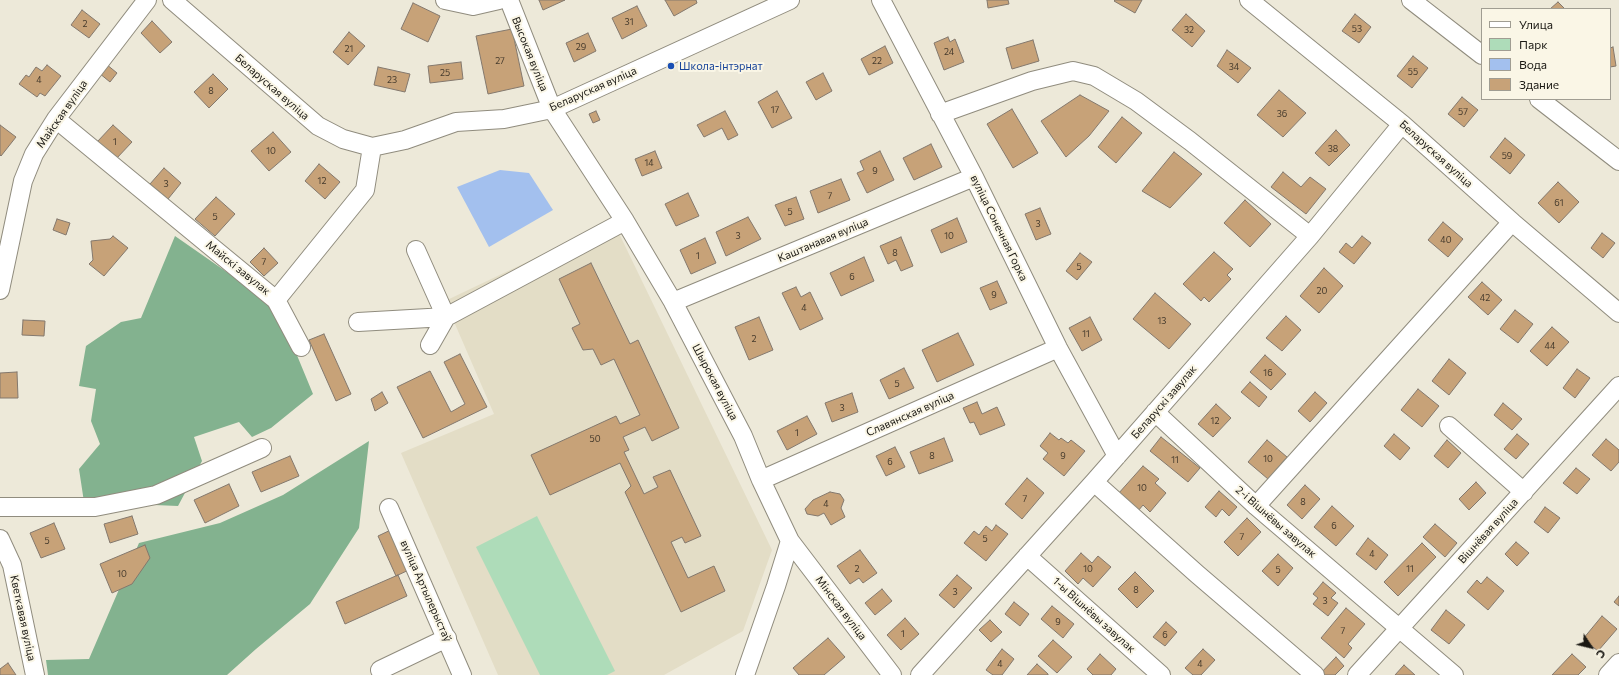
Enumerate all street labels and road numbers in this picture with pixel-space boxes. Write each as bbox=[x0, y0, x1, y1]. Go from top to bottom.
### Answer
street label: Высокая вуліца bbox=[509, 15, 551, 93]
street label: Беларуская вуліца bbox=[232, 51, 312, 123]
street label: Беларуская вуліца bbox=[547, 64, 639, 114]
street label: Майская вуліца bbox=[34, 78, 90, 150]
street label: Беларуская вуліца bbox=[1397, 118, 1475, 190]
street label: вуліца Сонечная Горка bbox=[968, 173, 1030, 283]
street label: Каштанавая вуліца bbox=[776, 215, 870, 265]
street label: Майскі завулак bbox=[203, 238, 273, 298]
street label: Шырокая вуліца bbox=[689, 342, 741, 422]
street label: Беларускі завулак bbox=[1129, 363, 1199, 441]
street label: Славянская вуліца bbox=[864, 389, 956, 439]
street label: 2-і Вішнёвы завулак bbox=[1233, 483, 1319, 561]
street label: Вішнёвая вуліца bbox=[1455, 496, 1521, 566]
street label: вуліца Артылерыстаў bbox=[398, 538, 454, 644]
street label: Мінская вуліца bbox=[813, 573, 869, 643]
street label: Кветкавая вуліца bbox=[7, 574, 39, 662]
street label: 1-ы Вішнёвы завулак bbox=[1050, 574, 1138, 656]

